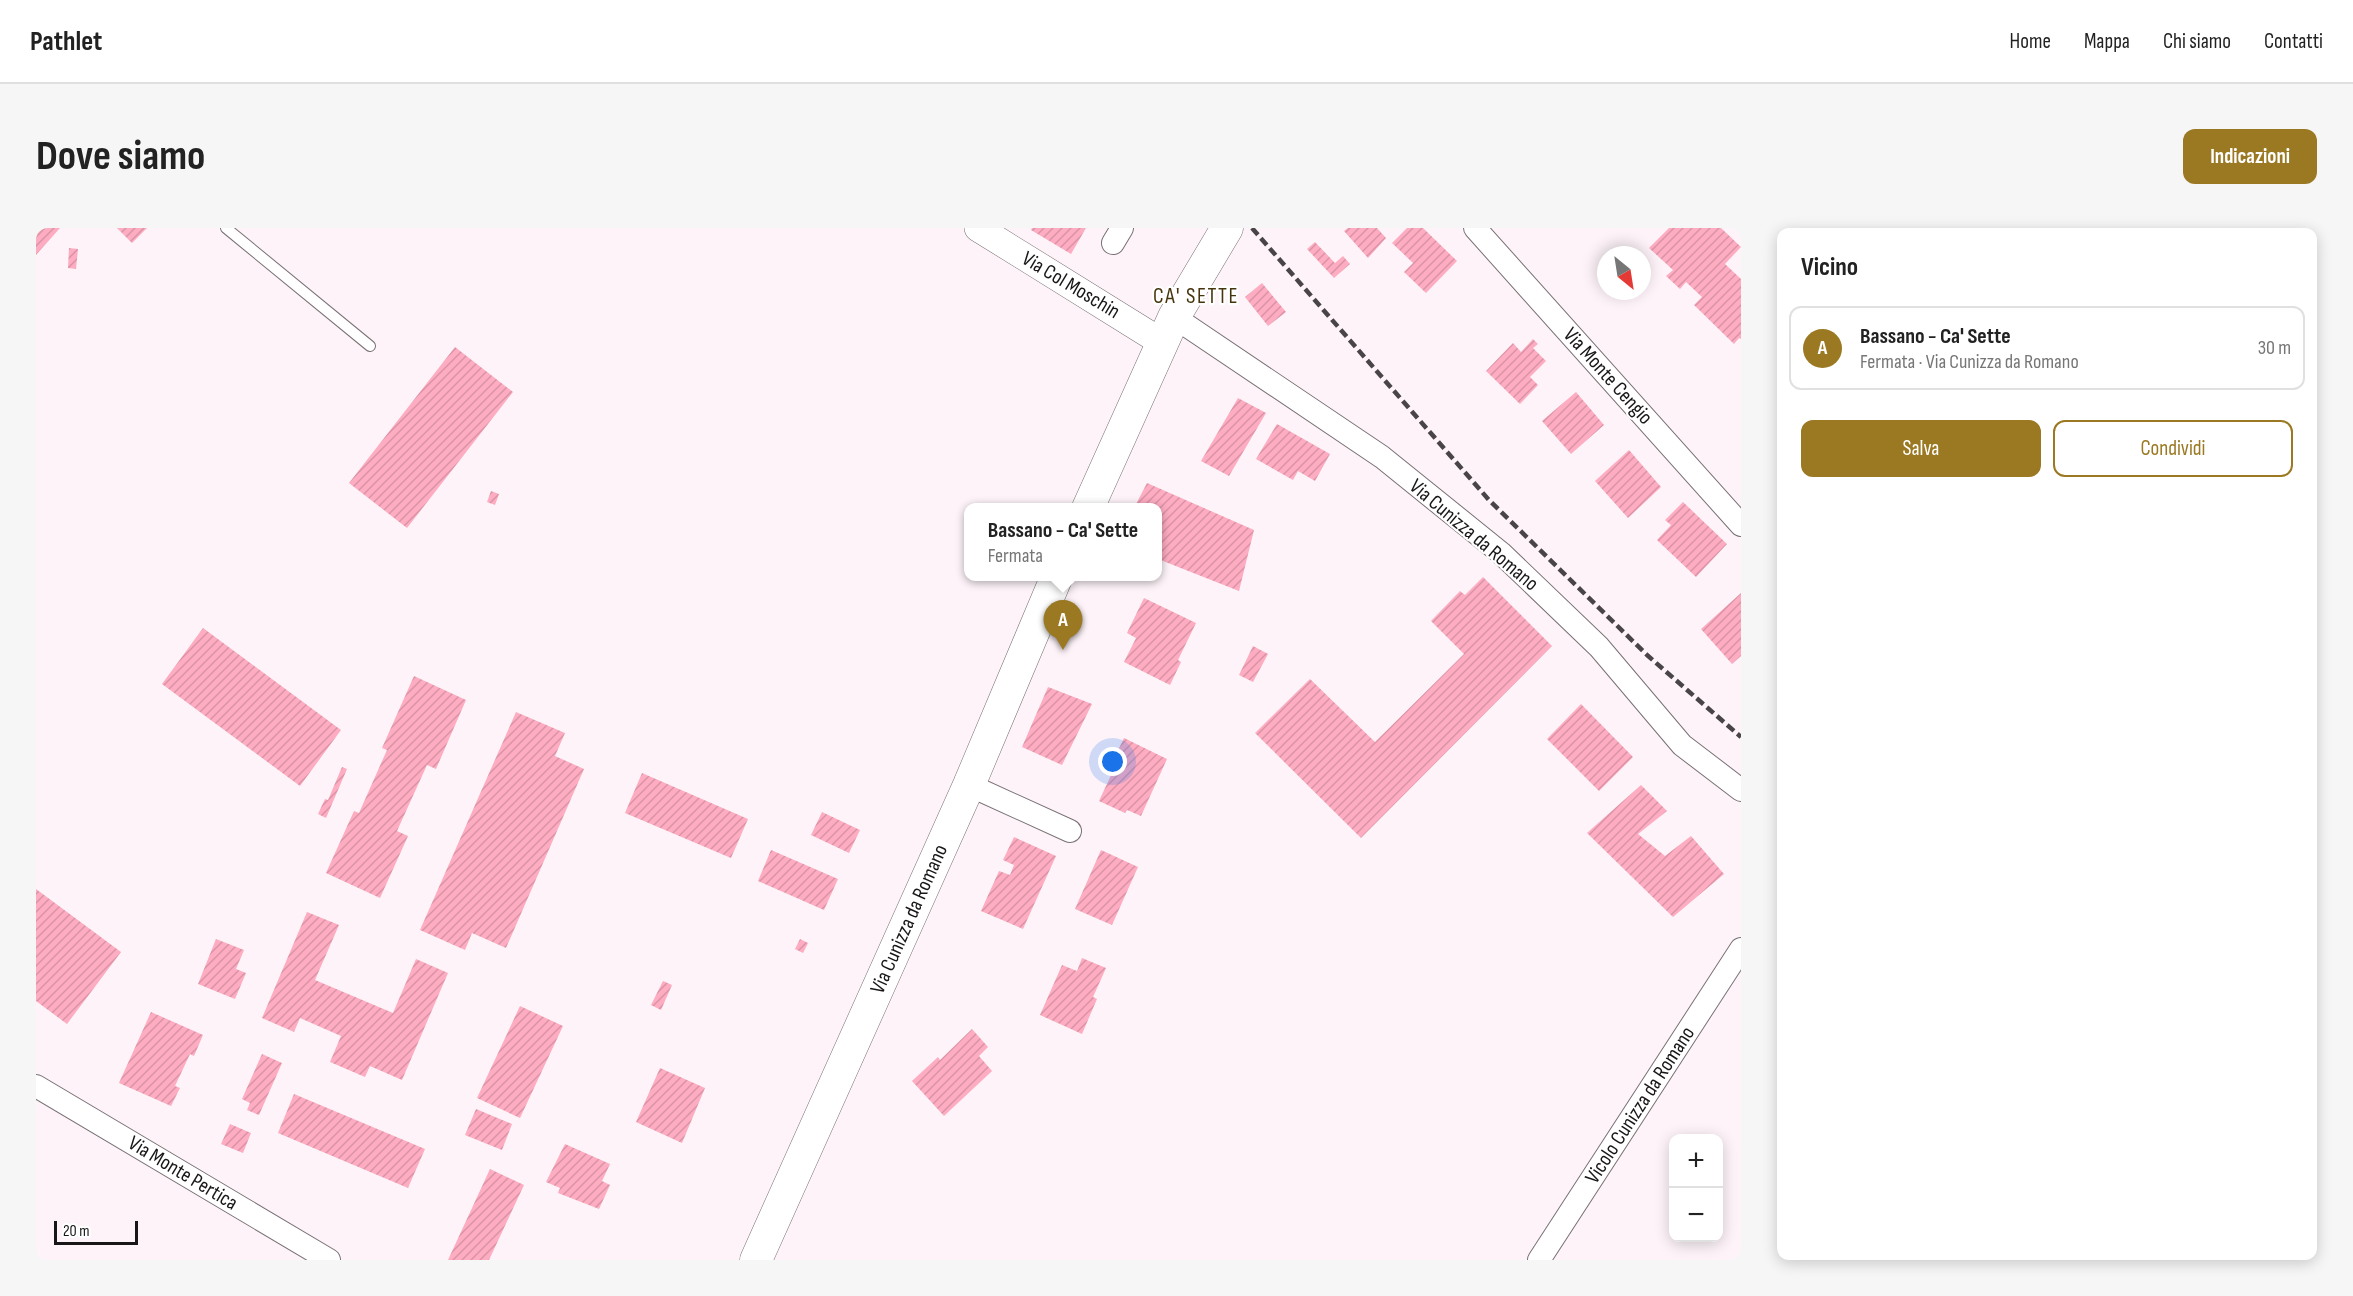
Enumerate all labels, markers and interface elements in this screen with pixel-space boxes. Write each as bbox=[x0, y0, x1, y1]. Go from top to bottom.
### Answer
text: Pathlet bbox=[30, 25, 102, 58]
text: Home bbox=[2010, 29, 2051, 54]
text: Mappa bbox=[2084, 29, 2130, 54]
text: Chi siamo bbox=[2163, 29, 2231, 54]
text: Contatti bbox=[2264, 29, 2323, 54]
button: Indicazioni bbox=[2183, 129, 2317, 184]
text: Dove siamo bbox=[36, 131, 205, 182]
street label: Via Col Moschin bbox=[1018, 246, 1124, 324]
north arrow bbox=[1597, 246, 1651, 300]
text: Vicino bbox=[1801, 252, 1858, 283]
district label: CA' SETTE bbox=[1153, 283, 1239, 310]
street label: Via Monte Cengio bbox=[1558, 322, 1658, 430]
text: Bassano - Ca' Sette bbox=[1860, 323, 2011, 350]
text: A bbox=[1818, 336, 1827, 360]
text: 30 m bbox=[2258, 336, 2291, 360]
text: Fermata · Via Cunizza da Romano bbox=[1860, 350, 2079, 374]
button: Salva bbox=[1801, 420, 2041, 477]
button: Condividi bbox=[2053, 420, 2293, 477]
street label: Via Cunizza da Romano bbox=[1404, 474, 1544, 596]
popup bbox=[964, 503, 1162, 581]
text: Bassano - Ca' Sette bbox=[988, 517, 1138, 544]
text: Fermata bbox=[988, 544, 1043, 568]
pin: A bbox=[1044, 600, 1082, 650]
your location bbox=[1098, 747, 1127, 776]
street label: Via Cunizza da Romano bbox=[865, 841, 953, 997]
street label: Vicolo Cunizza da Romano bbox=[1580, 1022, 1700, 1188]
street label: Via Monte Pertica bbox=[124, 1131, 242, 1215]
map controls bbox=[1669, 1134, 1723, 1242]
button: + bbox=[1669, 1134, 1723, 1188]
button: − bbox=[1669, 1188, 1723, 1242]
scale bar bbox=[54, 1218, 138, 1246]
text: 20 m bbox=[63, 1222, 90, 1241]

